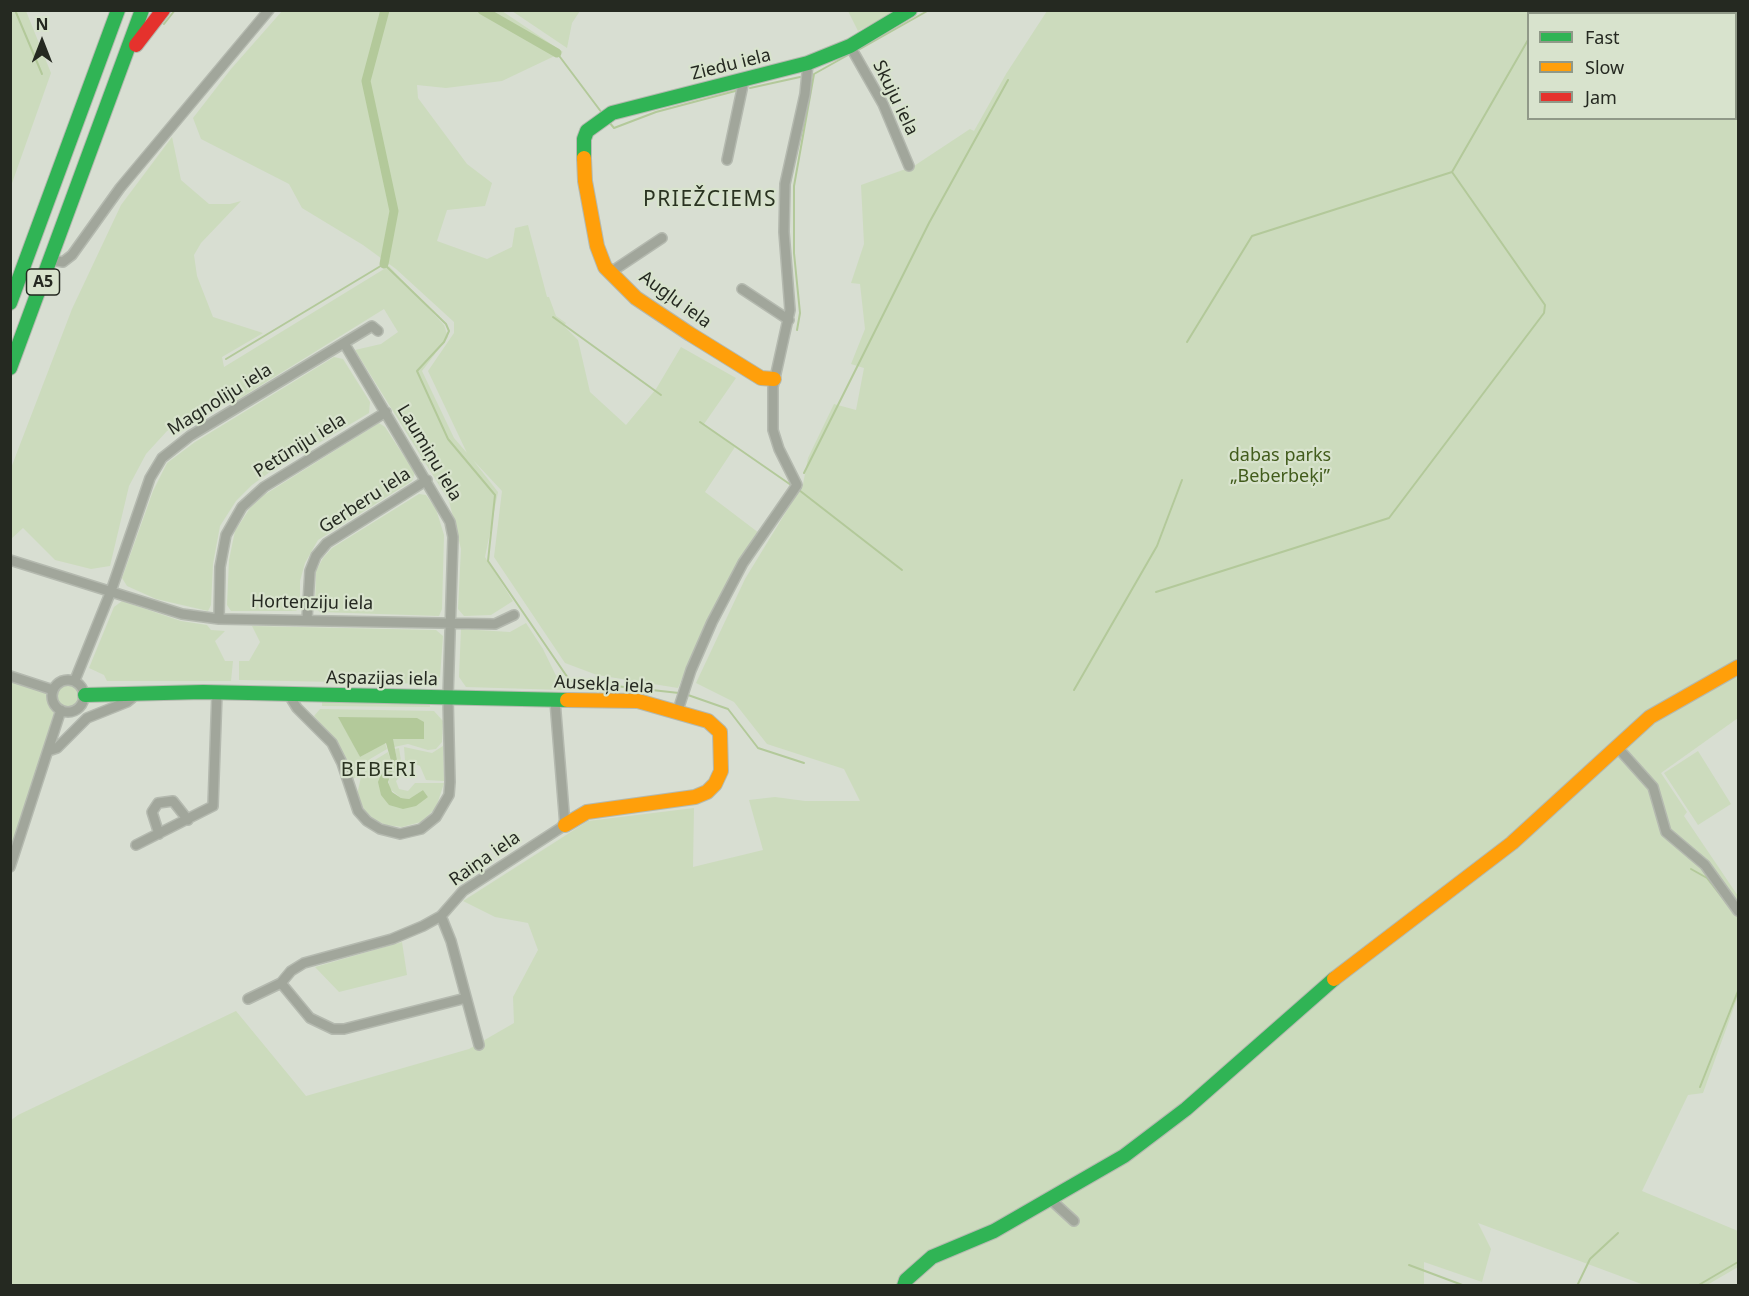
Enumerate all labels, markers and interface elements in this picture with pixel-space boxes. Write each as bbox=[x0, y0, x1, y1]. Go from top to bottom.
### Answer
north arrow bbox=[12, 12, 72, 72]
legend bbox=[1527, 12, 1737, 120]
text: N bbox=[35, 13, 49, 35]
text: Fast bbox=[1585, 25, 1620, 49]
street label: Ziedu iela bbox=[689, 45, 773, 85]
text: Slow bbox=[1585, 55, 1624, 79]
street label: Skuju iela bbox=[868, 57, 922, 139]
text: Jam bbox=[1585, 85, 1617, 109]
district label: PRIEŽCIEMS bbox=[643, 187, 777, 213]
street label: Augļu iela bbox=[635, 267, 715, 333]
road number: A5 bbox=[26, 269, 60, 295]
street label: Magnoliju iela bbox=[164, 359, 276, 441]
street label: Laumiņu iela bbox=[392, 401, 466, 505]
street label: Petūniju iela bbox=[250, 409, 350, 483]
park label: dabas parks „Beberbeķi” bbox=[1229, 445, 1331, 488]
street label: Gerberu iela bbox=[315, 463, 415, 539]
street label: Hortenziju iela bbox=[251, 591, 373, 615]
street label: Aspazijas iela bbox=[326, 667, 438, 691]
street label: Ausekļa iela bbox=[554, 672, 654, 698]
district label: BEBERI bbox=[341, 758, 417, 782]
street label: Raiņa iela bbox=[445, 827, 525, 891]

